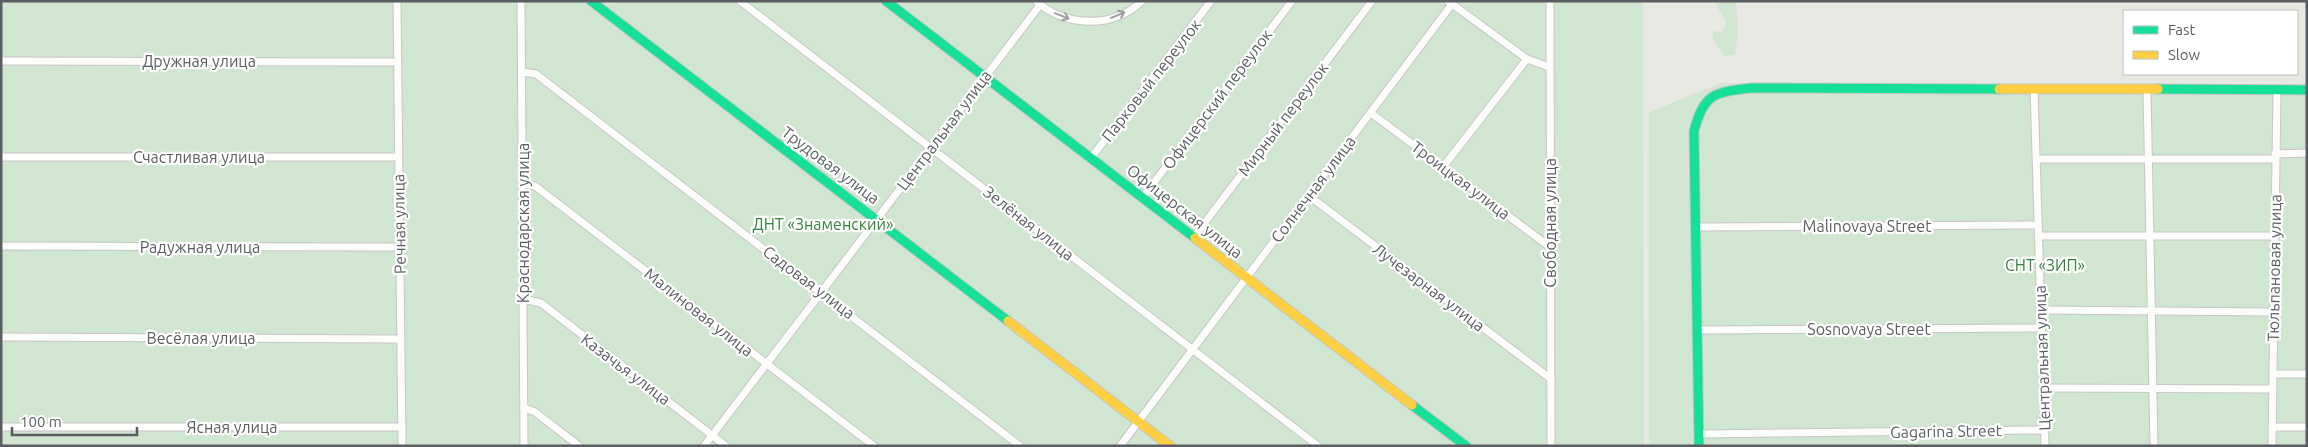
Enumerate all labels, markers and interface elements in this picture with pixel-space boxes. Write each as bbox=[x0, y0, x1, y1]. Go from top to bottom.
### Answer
one-way arrow bbox=[1110, 10, 1125, 19]
legend bbox=[2123, 10, 2298, 75]
one-way arrow bbox=[1054, 12, 1069, 21]
street label: Парковый переулок bbox=[1098, 15, 1204, 145]
text: Fast bbox=[2168, 21, 2196, 38]
street label: Офицерский переулок bbox=[1159, 26, 1275, 172]
text: Slow bbox=[2168, 46, 2201, 63]
street label: Дружная улица bbox=[142, 52, 256, 70]
street label: Мирный переулок bbox=[1234, 59, 1332, 179]
street label: Центральная улица bbox=[893, 67, 995, 193]
street label: Трудовая улица bbox=[779, 123, 883, 207]
street label: Солнечная улица bbox=[1267, 132, 1359, 246]
street label: Троицкая улица bbox=[1408, 137, 1514, 223]
street label: Краснодарская улица bbox=[514, 143, 532, 303]
street label: Счастливая улица bbox=[133, 148, 265, 166]
street label: Свободная улица bbox=[1541, 158, 1559, 288]
street label: Офицерская улица bbox=[1124, 160, 1246, 262]
street label: Речная улица bbox=[389, 174, 409, 274]
street label: Зелёная улица bbox=[980, 182, 1078, 264]
street label: Тюльпановая улица bbox=[2264, 194, 2284, 342]
park label: ДНТ «Знаменский» bbox=[753, 215, 893, 233]
street label: Malinovaya Street bbox=[1803, 217, 1932, 235]
street label: Радужная улица bbox=[140, 238, 260, 256]
street label: Лучезарная улица bbox=[1370, 239, 1488, 335]
street label: Садовая улица bbox=[760, 242, 858, 322]
park label: СНТ «ЗИП» bbox=[2005, 256, 2085, 274]
street label: Малиновая улица bbox=[641, 264, 757, 360]
street label: Центральная улица bbox=[2030, 285, 2054, 431]
street label: Sosnovaya Street bbox=[1807, 320, 1931, 338]
street label: Весёлая улица bbox=[147, 329, 255, 347]
street label: Казачья улица bbox=[578, 330, 674, 408]
scale bar bbox=[12, 404, 138, 436]
text: 100 m bbox=[20, 413, 62, 430]
street label: Ясная улица bbox=[186, 418, 278, 436]
street label: Gagarina Street bbox=[1890, 421, 2003, 441]

